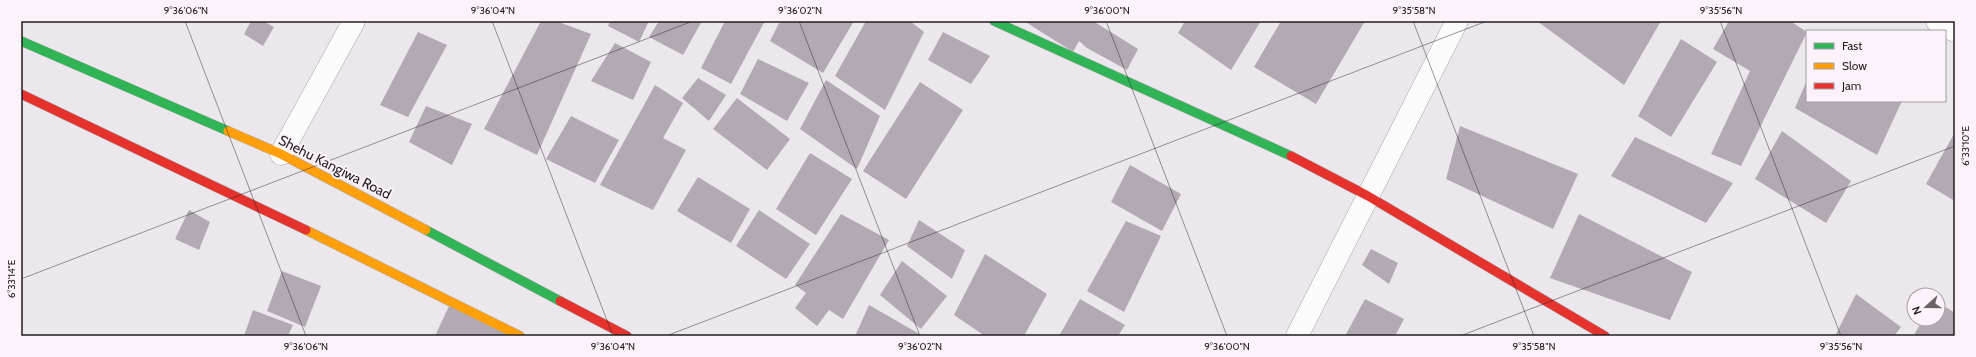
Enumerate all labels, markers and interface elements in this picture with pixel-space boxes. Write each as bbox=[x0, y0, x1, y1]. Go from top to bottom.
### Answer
text: 9°36'06"N bbox=[164, 4, 208, 17]
text: 9°36'04"N bbox=[471, 4, 515, 17]
text: 9°36'02"N bbox=[778, 4, 822, 17]
text: 9°36'00"N bbox=[1084, 4, 1130, 17]
text: 9°35'58"N bbox=[1393, 4, 1435, 17]
text: 9°35'56"N bbox=[1700, 4, 1742, 17]
legend bbox=[1806, 30, 1946, 102]
text: Fast bbox=[1842, 38, 1862, 53]
text: Slow bbox=[1842, 58, 1867, 73]
text: Jam bbox=[1841, 78, 1861, 93]
text: 6°33'10"E bbox=[1959, 126, 1972, 166]
street label: Shehu Kangiwa Road bbox=[276, 131, 394, 203]
text: 6°33'14"E bbox=[5, 259, 18, 298]
north arrow bbox=[1906, 287, 1946, 327]
text: N bbox=[1909, 304, 1925, 317]
text: 9°36'06"N bbox=[284, 340, 328, 353]
text: 9°36'04"N bbox=[591, 340, 635, 353]
text: 9°36'02"N bbox=[898, 340, 942, 353]
text: 9°36'00"N bbox=[1204, 340, 1250, 353]
text: 9°35'58"N bbox=[1513, 340, 1555, 353]
text: 9°35'56"N bbox=[1820, 340, 1862, 353]

